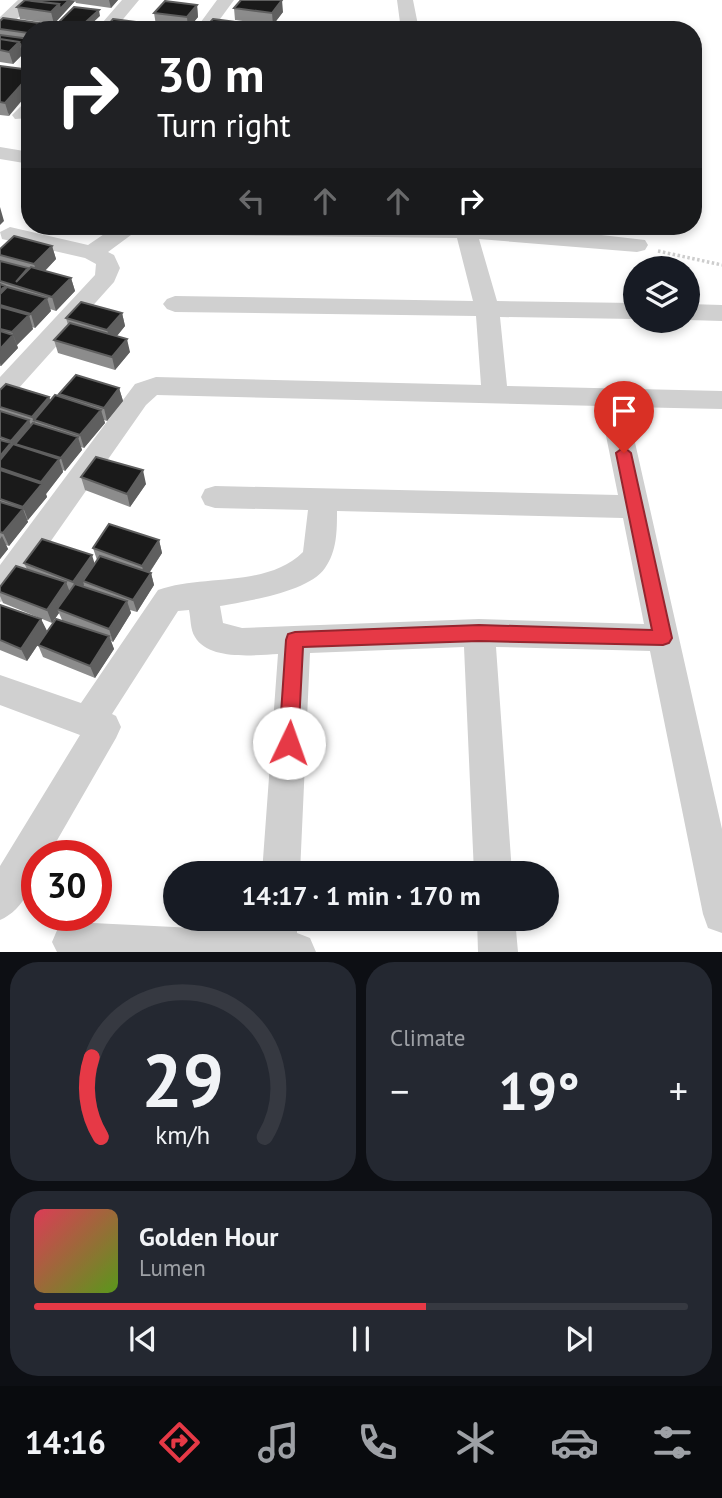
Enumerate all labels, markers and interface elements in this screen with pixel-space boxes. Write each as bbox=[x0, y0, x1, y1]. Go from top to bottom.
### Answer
text: 30 m bbox=[157, 42, 264, 106]
icon: right bbox=[42, 49, 133, 140]
text: Turn right bbox=[157, 104, 291, 146]
icon: left bbox=[233, 182, 271, 220]
icon: ahead bbox=[306, 182, 344, 220]
icon: ahead bbox=[379, 182, 417, 220]
icon: right bbox=[452, 182, 490, 220]
map controls bbox=[623, 256, 700, 333]
button: layers bbox=[623, 256, 700, 333]
pin bbox=[594, 381, 654, 453]
icon: arrive bbox=[605, 392, 643, 430]
position arrow bbox=[252, 706, 326, 780]
speed limit sign: 30 bbox=[21, 840, 112, 931]
text: 14:17 · 1 min · 170 m bbox=[241, 879, 481, 912]
text: Climate bbox=[390, 1023, 465, 1052]
text: 29 bbox=[142, 1034, 224, 1128]
text: 19° bbox=[498, 1057, 580, 1124]
text: − bbox=[390, 1066, 409, 1115]
text: + bbox=[669, 1066, 688, 1115]
text: km/h bbox=[156, 1119, 210, 1151]
text: Golden Hour bbox=[139, 1220, 278, 1253]
text: Lumen bbox=[139, 1253, 206, 1282]
icon: previous bbox=[124, 1320, 162, 1358]
icon: pause bbox=[342, 1320, 380, 1358]
icon: next bbox=[560, 1320, 598, 1358]
icon: directions bbox=[155, 1418, 204, 1467]
icon: music bbox=[254, 1418, 303, 1467]
icon: phone bbox=[353, 1418, 402, 1467]
icon: climate bbox=[451, 1418, 500, 1467]
icon: car bbox=[550, 1418, 599, 1467]
icon: filters bbox=[648, 1418, 697, 1467]
text: 14:16 bbox=[25, 1421, 106, 1463]

